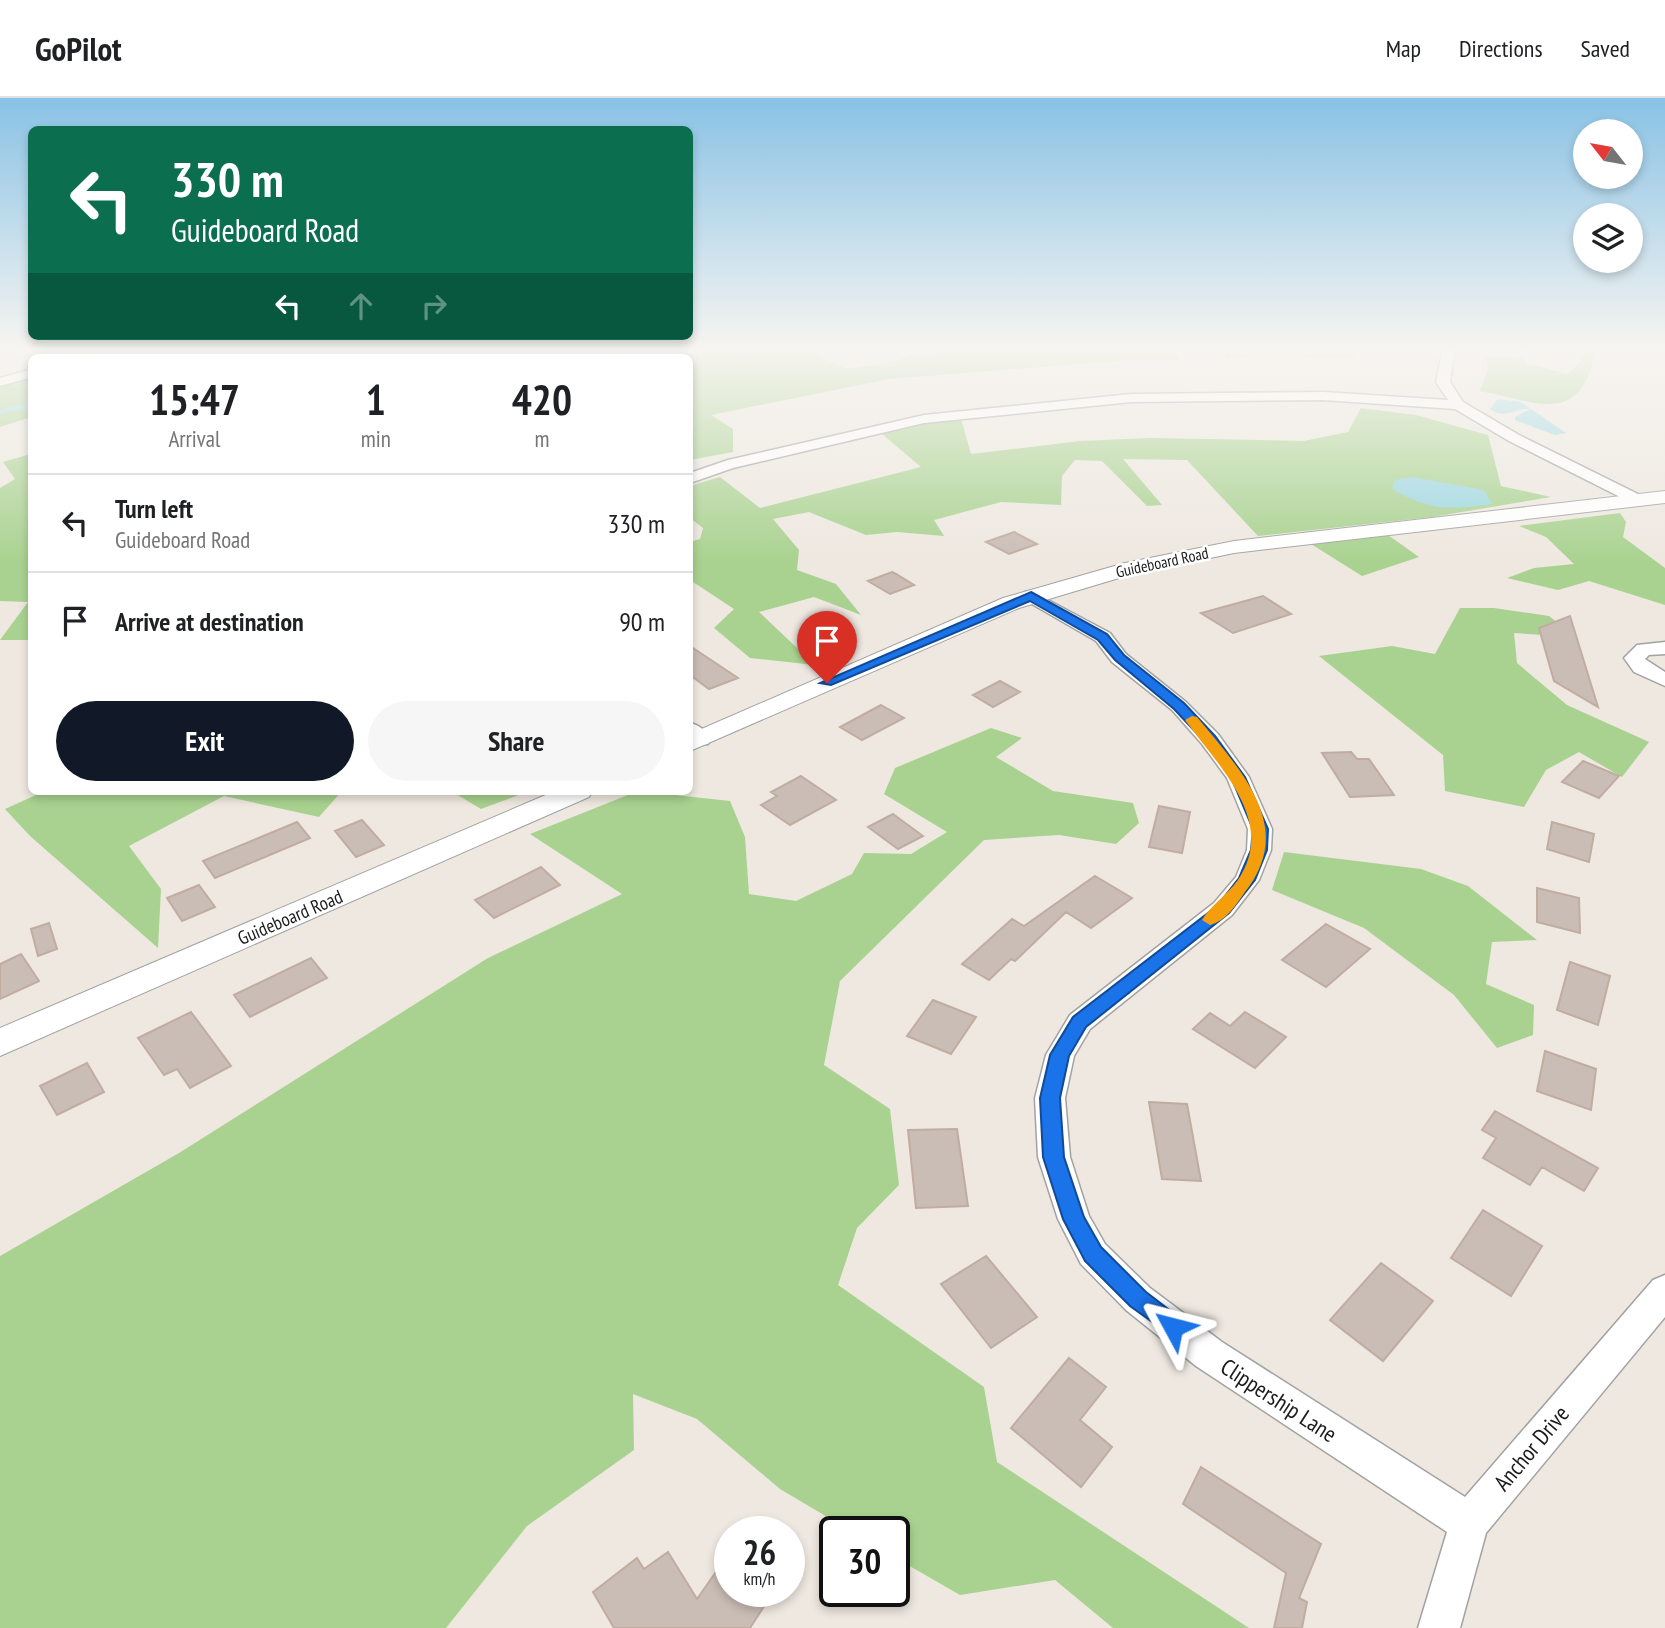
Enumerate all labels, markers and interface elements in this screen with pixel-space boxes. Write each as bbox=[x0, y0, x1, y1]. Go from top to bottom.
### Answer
text: GoPilot bbox=[35, 27, 122, 70]
text: Map bbox=[1386, 33, 1421, 64]
text: Directions bbox=[1459, 33, 1543, 64]
text: Saved bbox=[1581, 33, 1630, 64]
north arrow bbox=[1573, 119, 1643, 189]
map controls bbox=[1573, 119, 1643, 273]
text: 330 m bbox=[171, 147, 284, 211]
icon: left bbox=[56, 154, 147, 245]
button: layers bbox=[1573, 203, 1643, 273]
text: Guideboard Road bbox=[171, 209, 359, 251]
icon: left bbox=[269, 287, 307, 325]
icon: ahead bbox=[342, 287, 380, 325]
icon: right bbox=[415, 287, 453, 325]
text: 15:47 bbox=[149, 372, 240, 427]
text: 1 bbox=[366, 372, 386, 427]
text: 420 bbox=[512, 372, 572, 427]
text: Arrival bbox=[168, 424, 220, 453]
text: min bbox=[361, 424, 391, 453]
text: m bbox=[534, 424, 549, 453]
text: Turn left bbox=[115, 492, 193, 525]
icon: left bbox=[56, 504, 94, 542]
text: 330 m bbox=[607, 507, 665, 540]
text: Guideboard Road bbox=[115, 525, 250, 554]
street label: Guideboard Road bbox=[1114, 542, 1210, 582]
icon: arrive bbox=[56, 602, 94, 640]
text: Arrive at destination bbox=[115, 605, 304, 638]
text: 90 m bbox=[619, 605, 665, 638]
pin bbox=[797, 611, 857, 683]
icon: arrive bbox=[808, 622, 846, 660]
button: Exit bbox=[56, 701, 354, 781]
button: Share bbox=[368, 701, 665, 781]
street label: Guideboard Road bbox=[234, 884, 346, 950]
position arrow bbox=[1136, 1290, 1210, 1364]
street label: Clippership Lane bbox=[1216, 1352, 1342, 1448]
street label: Anchor Drive bbox=[1487, 1400, 1575, 1496]
speed limit sign: 30 bbox=[819, 1516, 910, 1607]
text: 26 bbox=[743, 1529, 776, 1575]
text: km/h bbox=[744, 1567, 775, 1590]

